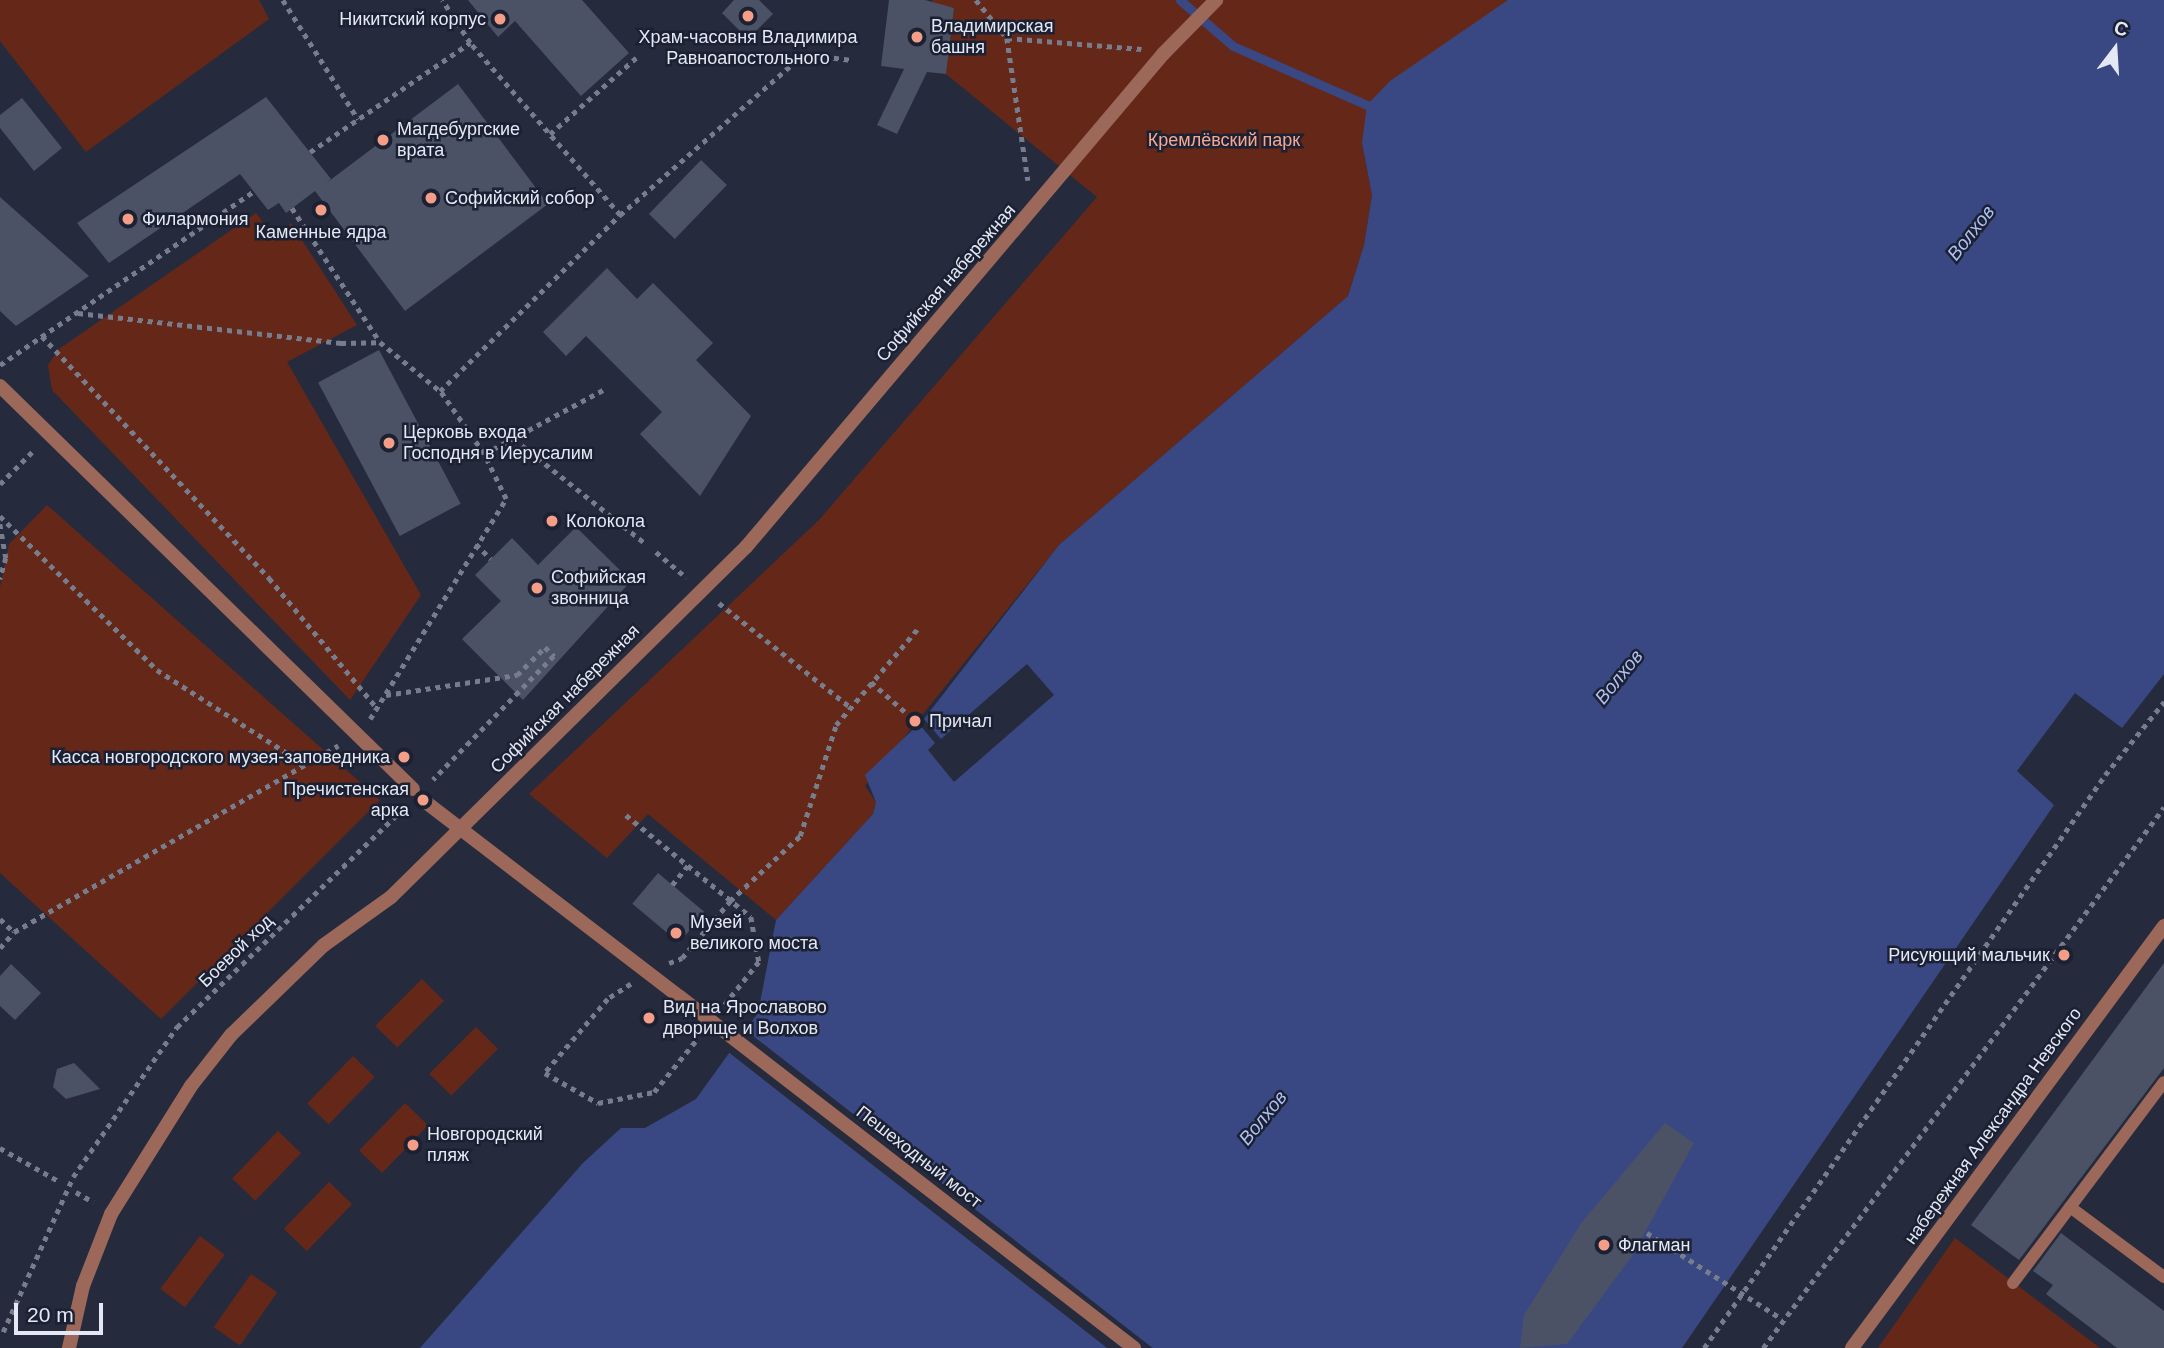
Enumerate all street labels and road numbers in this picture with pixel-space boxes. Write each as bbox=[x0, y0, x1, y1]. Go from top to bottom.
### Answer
street label: Софийская набережная bbox=[872, 200, 1020, 366]
street label: Софийская набережная bbox=[486, 620, 644, 778]
street label: Боевой ход bbox=[194, 910, 278, 992]
street label: набережная Александра Невского bbox=[1900, 1003, 2086, 1249]
street label: Пешеходный мост bbox=[852, 1101, 986, 1213]

